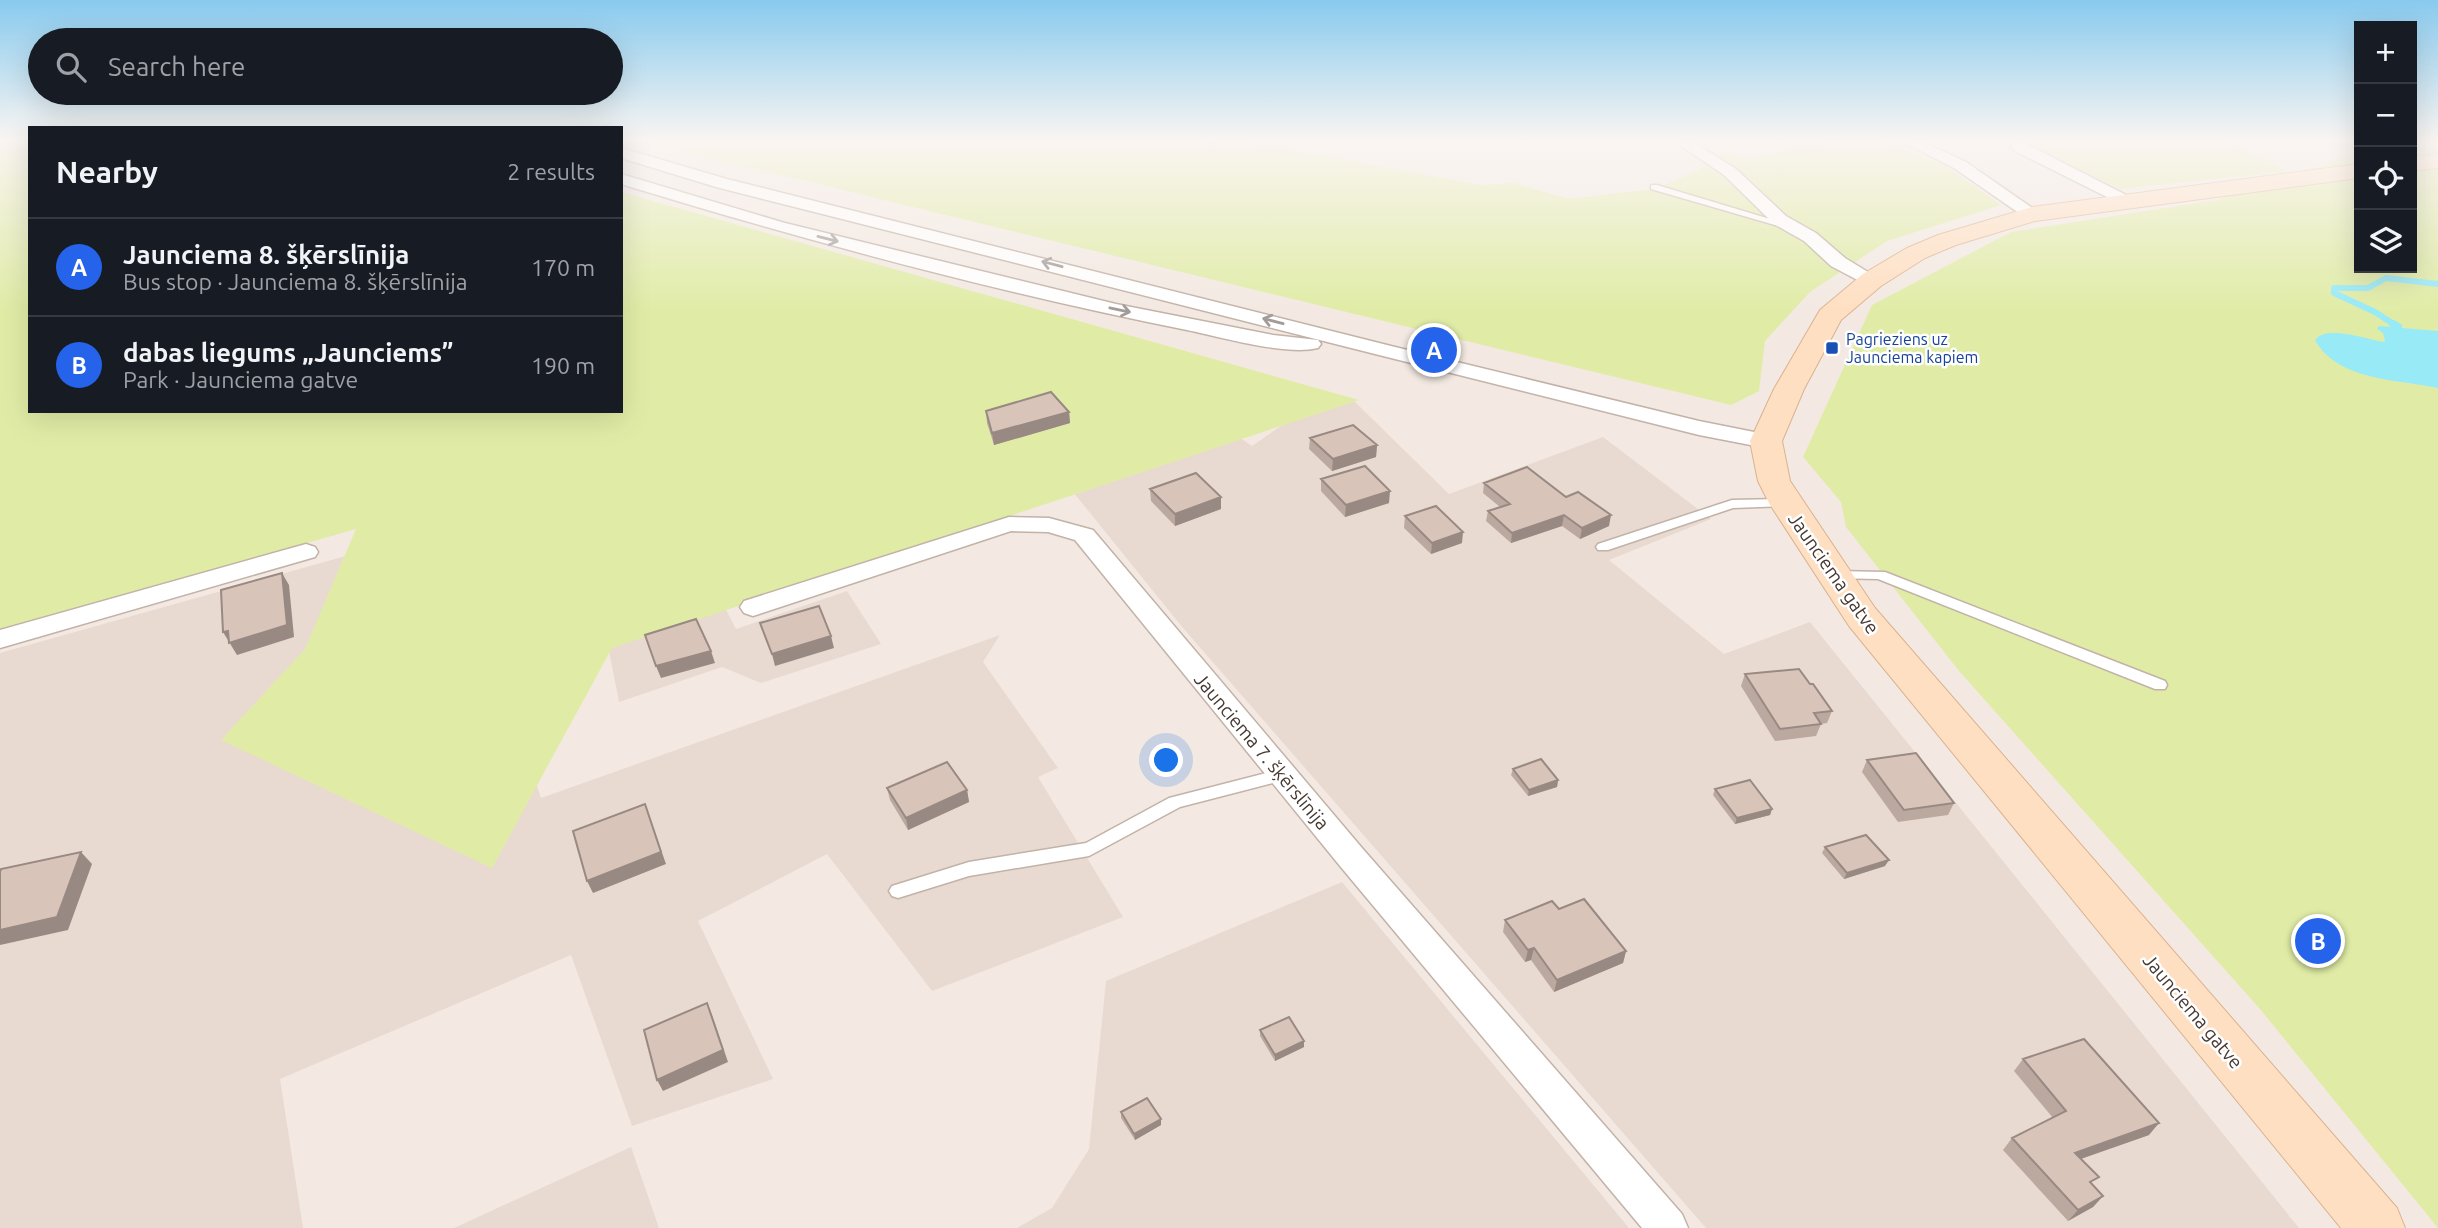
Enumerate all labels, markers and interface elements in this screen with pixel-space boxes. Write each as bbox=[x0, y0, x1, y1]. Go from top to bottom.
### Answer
map controls bbox=[2354, 21, 2417, 273]
button: + bbox=[2354, 21, 2417, 84]
search box bbox=[28, 28, 623, 105]
icon: search bbox=[52, 48, 90, 86]
text: Search here bbox=[108, 52, 245, 81]
button: − bbox=[2354, 84, 2417, 147]
button: locate bbox=[2354, 147, 2417, 210]
text: Nearby bbox=[56, 155, 158, 189]
text: 2 results bbox=[507, 159, 595, 184]
button: layers bbox=[2354, 210, 2417, 273]
one-way arrow bbox=[816, 233, 839, 246]
text: Jaunciema 8. šķērslīnija bbox=[123, 240, 409, 269]
text: A bbox=[71, 255, 87, 280]
text: 170 m bbox=[531, 255, 595, 280]
one-way arrow bbox=[1042, 257, 1064, 270]
text: Bus stop · Jaunciema 8. šķērslīnija bbox=[123, 269, 468, 294]
one-way arrow bbox=[1108, 304, 1131, 318]
one-way arrow bbox=[1262, 314, 1285, 327]
pin: A bbox=[1411, 324, 1457, 376]
place label: Pagrieziens uz Jaunciema kapiem bbox=[1846, 330, 1978, 366]
text: dabas liegums „Jaunciems” bbox=[123, 338, 453, 367]
marker: Pagrieziens uz Jaunciema kapiem bbox=[1824, 340, 1840, 356]
text: B bbox=[71, 353, 87, 378]
text: 190 m bbox=[531, 353, 595, 378]
text: Park · Jaunciema gatve bbox=[123, 367, 358, 392]
street label: Jaunciema gatve bbox=[1784, 508, 1884, 638]
street label: Jaunciema 7. šķērslīnija bbox=[1190, 668, 1334, 834]
your location bbox=[1149, 743, 1183, 777]
pin: B bbox=[2295, 915, 2341, 967]
street label: Jaunciema gatve bbox=[2139, 949, 2247, 1073]

